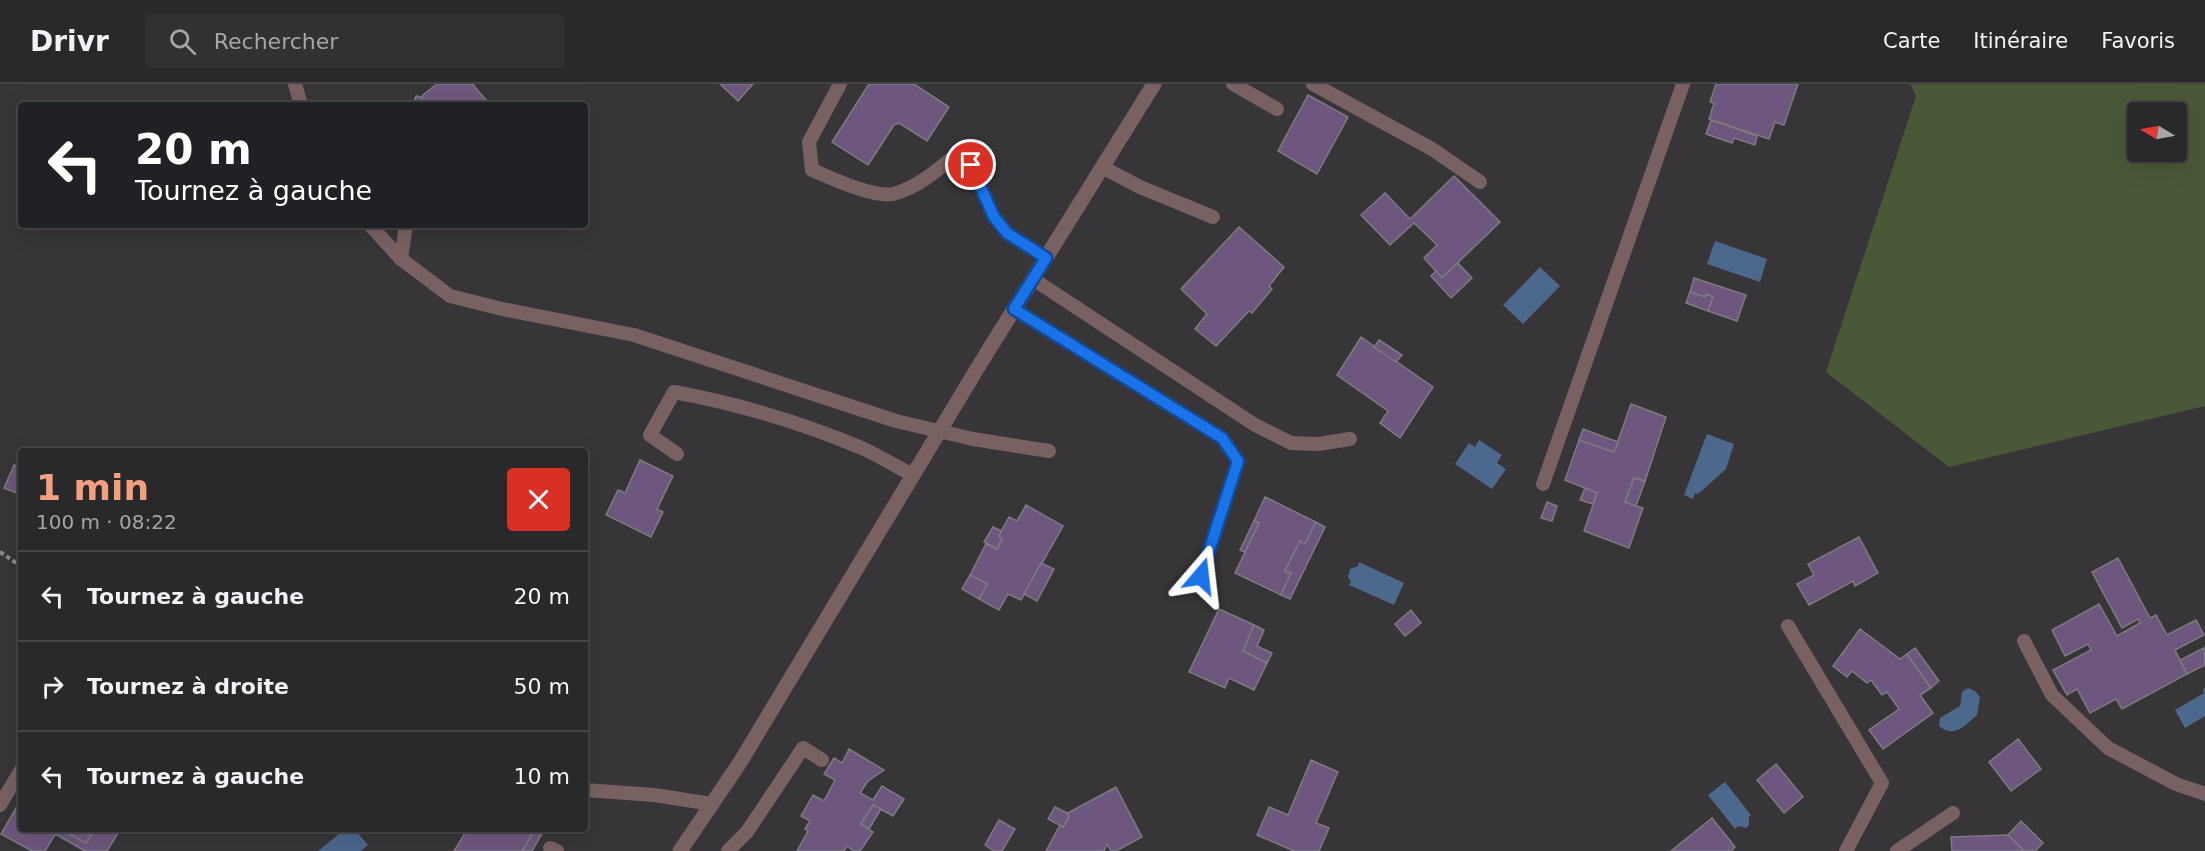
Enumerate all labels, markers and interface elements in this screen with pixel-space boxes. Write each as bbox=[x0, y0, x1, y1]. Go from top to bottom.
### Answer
search box bbox=[145, 14, 565, 68]
text: Drivr bbox=[30, 25, 109, 58]
icon: search bbox=[166, 25, 199, 58]
text: Rechercher bbox=[214, 29, 338, 54]
text: Carte bbox=[1883, 29, 1940, 53]
text: Itinéraire bbox=[1973, 29, 2068, 53]
text: Favoris bbox=[2101, 29, 2175, 53]
north arrow bbox=[2127, 102, 2187, 162]
map controls bbox=[2127, 102, 2187, 162]
text: 20 m bbox=[135, 125, 252, 174]
icon: left bbox=[36, 126, 114, 204]
pin bbox=[945, 139, 996, 190]
icon: arrive bbox=[954, 148, 987, 181]
text: Tournez à gauche bbox=[135, 175, 372, 206]
text: 1 min bbox=[36, 467, 149, 508]
button: close bbox=[507, 468, 570, 531]
text: 100 m · 08:22 bbox=[36, 510, 177, 534]
position arrow bbox=[1169, 544, 1233, 608]
icon: left bbox=[36, 580, 69, 613]
text: Tournez à gauche bbox=[87, 584, 304, 609]
text: 20 m bbox=[514, 584, 570, 609]
icon: right bbox=[36, 670, 69, 703]
text: Tournez à droite bbox=[87, 674, 289, 699]
text: 50 m bbox=[514, 674, 570, 699]
icon: left bbox=[36, 760, 69, 793]
text: Tournez à gauche bbox=[87, 764, 304, 789]
text: 10 m bbox=[514, 764, 570, 789]

